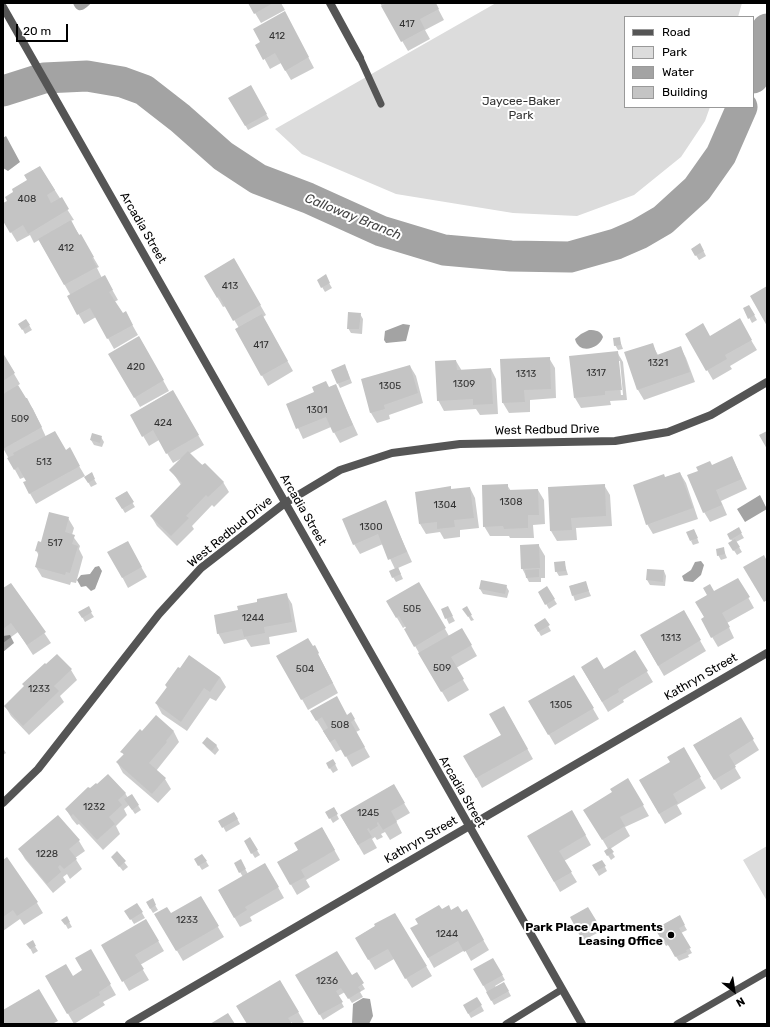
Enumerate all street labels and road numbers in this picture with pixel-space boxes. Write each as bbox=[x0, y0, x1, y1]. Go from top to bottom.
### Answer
street label: Arcadia Street bbox=[117, 190, 169, 266]
street label: West Redbud Drive bbox=[494, 422, 600, 438]
street label: Arcadia Street bbox=[277, 472, 329, 548]
street label: West Redbud Drive bbox=[185, 493, 275, 571]
street label: Kathryn Street bbox=[662, 650, 740, 704]
street label: Arcadia Street bbox=[436, 754, 488, 830]
street label: Kathryn Street bbox=[382, 813, 460, 867]

